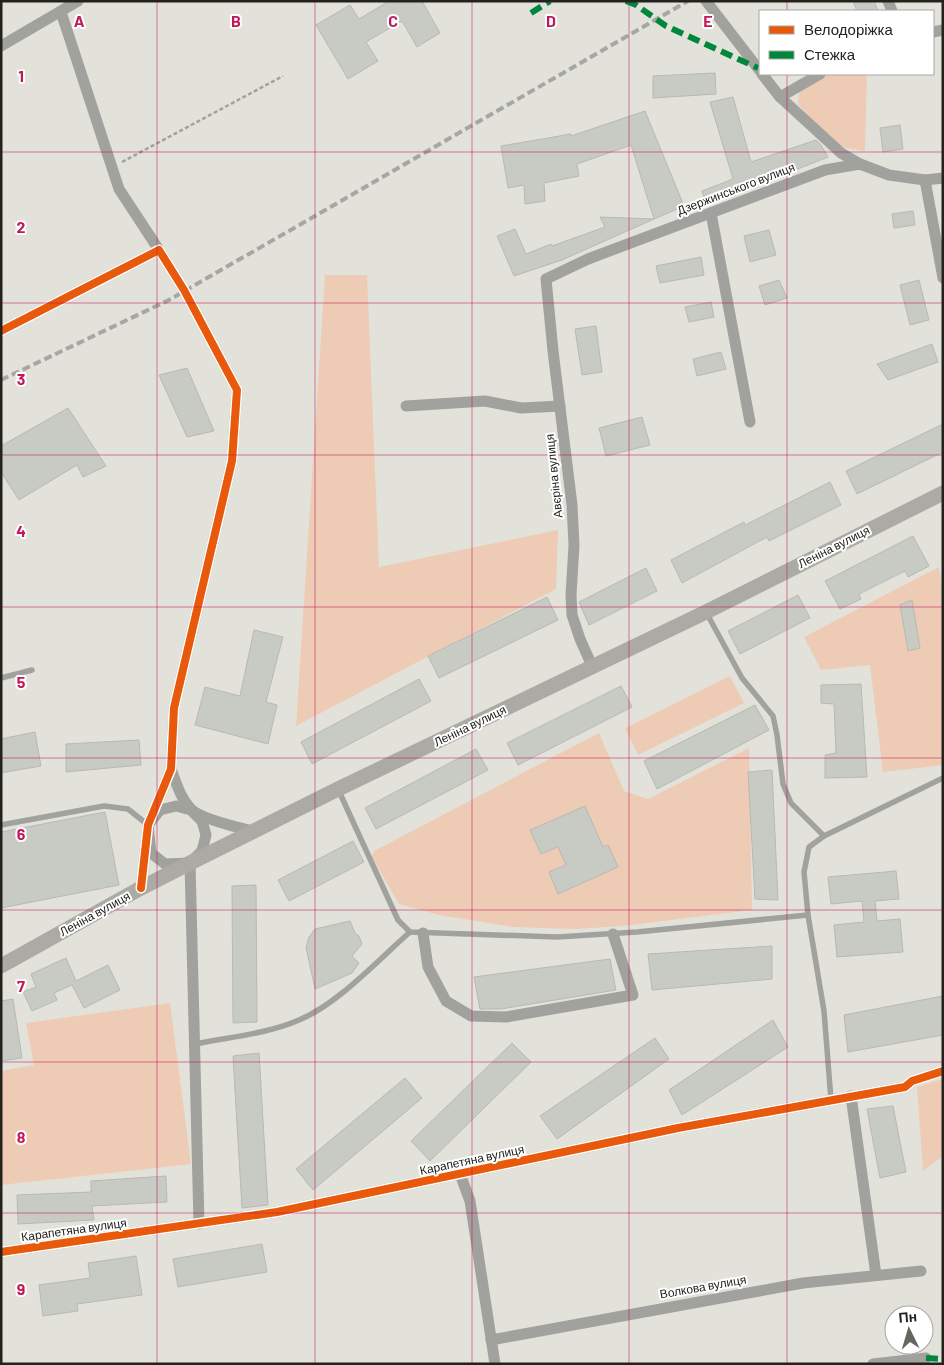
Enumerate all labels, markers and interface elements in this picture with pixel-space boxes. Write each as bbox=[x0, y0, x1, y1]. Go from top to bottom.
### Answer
legend bbox=[759, 10, 934, 75]
text: A bbox=[74, 11, 85, 30]
text: B bbox=[231, 11, 241, 30]
text: C bbox=[388, 11, 398, 30]
text: D bbox=[546, 11, 556, 30]
text: E bbox=[703, 11, 713, 30]
text: Велодоріжка bbox=[804, 20, 893, 38]
text: Стежка bbox=[804, 45, 856, 63]
text: 1 bbox=[18, 66, 24, 85]
street label: Дзержинського вулиця bbox=[675, 159, 797, 218]
text: 2 bbox=[17, 217, 26, 236]
text: 3 bbox=[17, 369, 25, 388]
street label: Авєріна вулиця bbox=[542, 433, 565, 519]
text: 4 bbox=[16, 521, 26, 540]
street label: Леніна вулиця bbox=[795, 522, 872, 571]
text: 5 bbox=[17, 672, 26, 691]
street label: Леніна вулиця bbox=[431, 702, 508, 749]
text: 6 bbox=[17, 824, 26, 843]
street label: Леніна вулиця bbox=[57, 888, 133, 939]
text: 7 bbox=[17, 976, 25, 995]
text: 8 bbox=[17, 1127, 26, 1146]
street label: Карапетяна вулиця bbox=[418, 1141, 525, 1178]
street label: Карапетяна вулиця bbox=[20, 1215, 128, 1244]
street label: Волкова вулиця bbox=[658, 1272, 747, 1302]
text: 9 bbox=[17, 1279, 25, 1298]
north arrow bbox=[884, 1305, 934, 1355]
text: Пн bbox=[898, 1307, 918, 1326]

